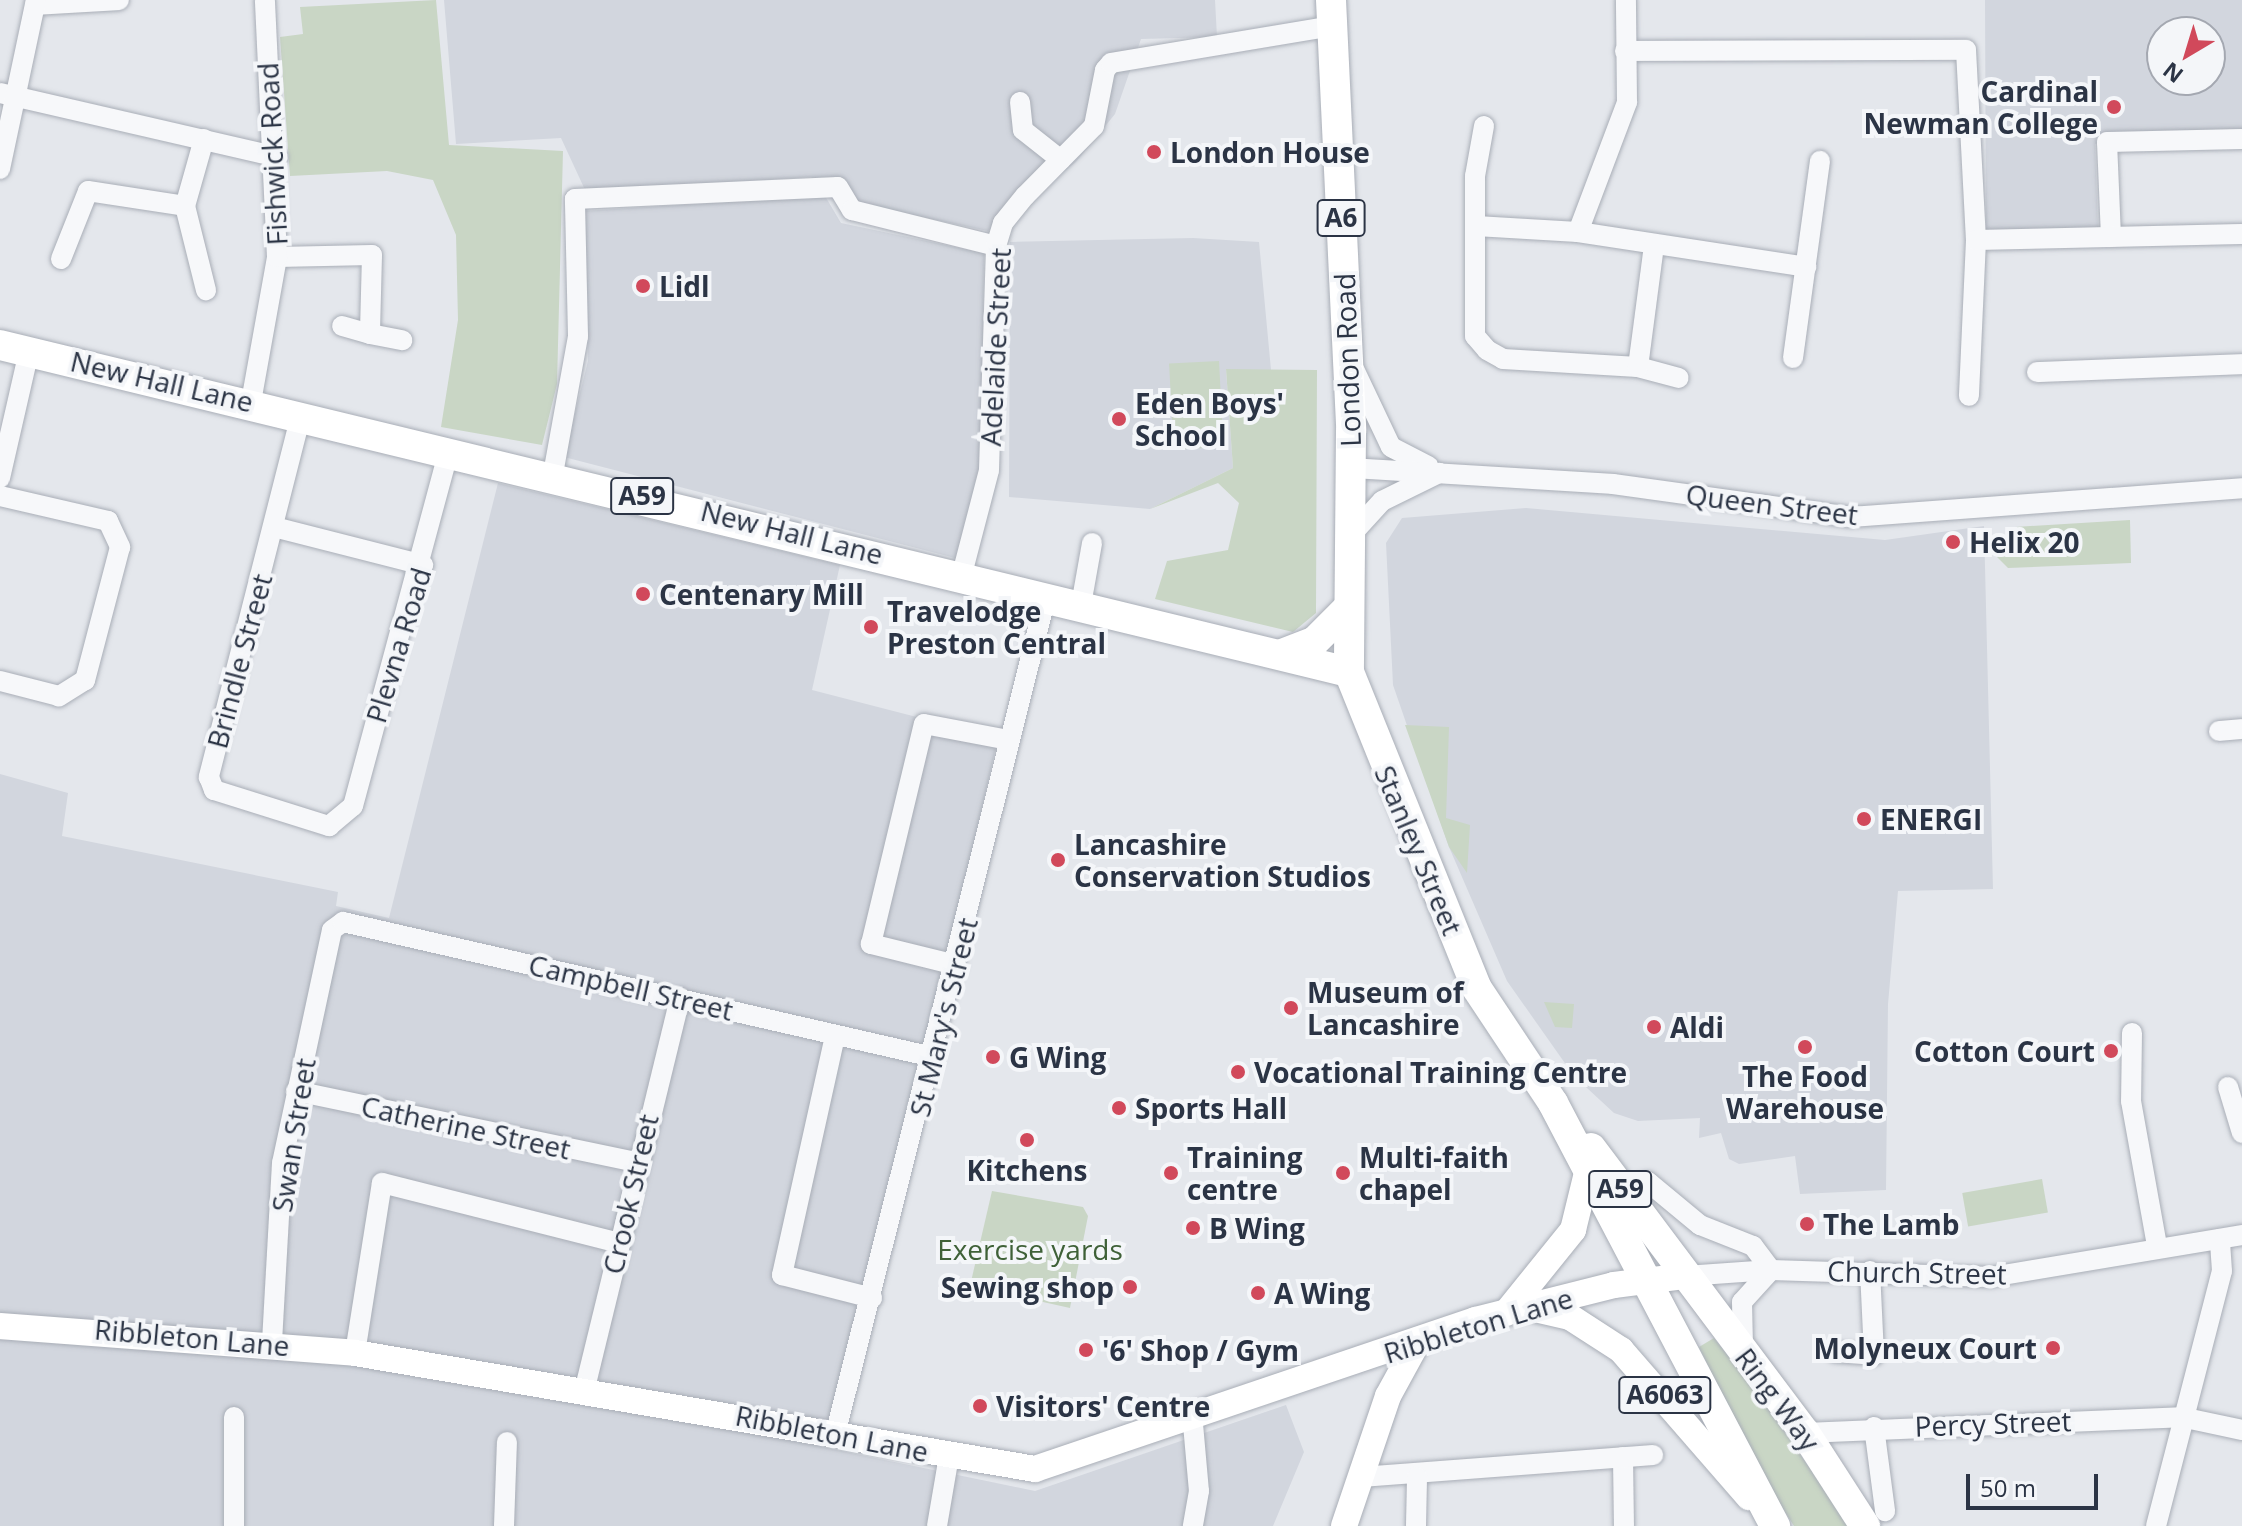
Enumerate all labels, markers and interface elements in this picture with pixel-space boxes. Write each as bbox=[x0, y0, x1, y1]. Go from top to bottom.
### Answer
north arrow bbox=[2146, 16, 2226, 96]
text: N bbox=[2156, 56, 2189, 91]
street label: Fishwick Road bbox=[250, 62, 294, 246]
place label: Cardinal Newman College bbox=[1863, 74, 2098, 140]
marker: Cardinal Newman College bbox=[2105, 98, 2123, 116]
place label: London House bbox=[1170, 135, 1370, 169]
marker: London House bbox=[1145, 143, 1163, 161]
road number: A6 bbox=[1315, 196, 1367, 240]
street label: Adelaide Street bbox=[973, 247, 1017, 447]
place label: Lidl bbox=[659, 269, 710, 303]
street label: London Road bbox=[1327, 273, 1367, 447]
marker: Lidl bbox=[634, 277, 652, 295]
street label: New Hall Lane bbox=[67, 344, 257, 418]
place label: Eden Boys' School bbox=[1135, 386, 1284, 452]
marker: Eden Boys' School bbox=[1110, 410, 1128, 428]
road number: A59 bbox=[610, 474, 674, 518]
street label: Queen Street bbox=[1684, 477, 1860, 531]
street label: New Hall Lane bbox=[697, 493, 887, 571]
place label: Helix 20 bbox=[1969, 525, 2080, 559]
marker: Helix 20 bbox=[1944, 533, 1962, 551]
street label: Plevna Road bbox=[358, 563, 438, 727]
street label: Brindle Street bbox=[200, 570, 278, 752]
place label: Centenary Mill bbox=[659, 577, 864, 611]
marker: Centenary Mill bbox=[634, 585, 652, 603]
place label: Travelodge Preston Central bbox=[887, 594, 1106, 660]
marker: Travelodge Preston Central bbox=[862, 618, 880, 636]
street label: Stanley Street bbox=[1368, 760, 1470, 940]
place label: ENERGI bbox=[1880, 802, 1982, 836]
marker: ENERGI bbox=[1855, 810, 1873, 828]
place label: Lancashire Conservation Studios bbox=[1074, 827, 1371, 893]
marker: Lancashire Conservation Studios bbox=[1049, 851, 1067, 869]
street label: St Mary's Street bbox=[902, 914, 984, 1120]
street label: Campbell Street bbox=[526, 947, 736, 1027]
place label: Museum of Lancashire bbox=[1307, 975, 1464, 1041]
marker: Museum of Lancashire bbox=[1282, 999, 1300, 1017]
place label: Aldi bbox=[1670, 1010, 1724, 1044]
marker: Aldi bbox=[1645, 1018, 1663, 1036]
place label: Cotton Court bbox=[1914, 1034, 2095, 1068]
marker: The Food Warehouse bbox=[1796, 1038, 1814, 1056]
place label: G Wing bbox=[1009, 1040, 1106, 1074]
marker: Cotton Court bbox=[2102, 1042, 2120, 1060]
marker: G Wing bbox=[984, 1048, 1002, 1066]
place label: Vocational Training Centre bbox=[1254, 1055, 1627, 1089]
street label: Swan Street bbox=[264, 1056, 322, 1214]
place label: The Food Warehouse bbox=[1726, 1059, 1884, 1125]
marker: Vocational Training Centre bbox=[1229, 1063, 1247, 1081]
street label: Catherine Street bbox=[358, 1088, 574, 1166]
place label: Sports Hall bbox=[1135, 1091, 1287, 1125]
marker: Sports Hall bbox=[1110, 1099, 1128, 1117]
street label: Crook Street bbox=[595, 1111, 665, 1277]
marker: Kitchens bbox=[1018, 1131, 1036, 1149]
place label: Training centre bbox=[1187, 1140, 1303, 1206]
place label: Multi-faith chapel bbox=[1359, 1140, 1509, 1206]
place label: Kitchens bbox=[967, 1153, 1087, 1187]
marker: Training centre bbox=[1162, 1164, 1180, 1182]
marker: Multi-faith chapel bbox=[1334, 1164, 1352, 1182]
road number: A59 bbox=[1588, 1167, 1652, 1211]
place label: The Lamb bbox=[1823, 1207, 1959, 1241]
place label: B Wing bbox=[1209, 1211, 1305, 1245]
marker: The Lamb bbox=[1798, 1215, 1816, 1233]
marker: B Wing bbox=[1184, 1219, 1202, 1237]
park label: Exercise yards bbox=[937, 1232, 1123, 1266]
street label: Church Street bbox=[1827, 1254, 2007, 1290]
place label: Sewing shop bbox=[941, 1270, 1114, 1304]
place label: A Wing bbox=[1274, 1276, 1370, 1310]
marker: Sewing shop bbox=[1121, 1278, 1139, 1296]
street label: Ribbleton Lane bbox=[1379, 1280, 1577, 1370]
marker: A Wing bbox=[1249, 1284, 1267, 1302]
street label: Ribbleton Lane bbox=[93, 1312, 291, 1362]
place label: Molyneux Court bbox=[1814, 1331, 2037, 1365]
place label: '6' Shop / Gym bbox=[1102, 1333, 1299, 1367]
marker: Molyneux Court bbox=[2044, 1339, 2062, 1357]
marker: '6' Shop / Gym bbox=[1077, 1341, 1095, 1359]
street label: Ring Way bbox=[1729, 1341, 1827, 1457]
road number: A6063 bbox=[1617, 1373, 1713, 1417]
place label: Visitors' Centre bbox=[996, 1389, 1210, 1423]
marker: Visitors' Centre bbox=[971, 1397, 989, 1415]
street label: Ribbleton Lane bbox=[733, 1398, 931, 1468]
street label: Percy Street bbox=[1914, 1403, 2072, 1443]
scale bar bbox=[1970, 1458, 2102, 1508]
text: 50 m bbox=[1980, 1471, 2036, 1504]

